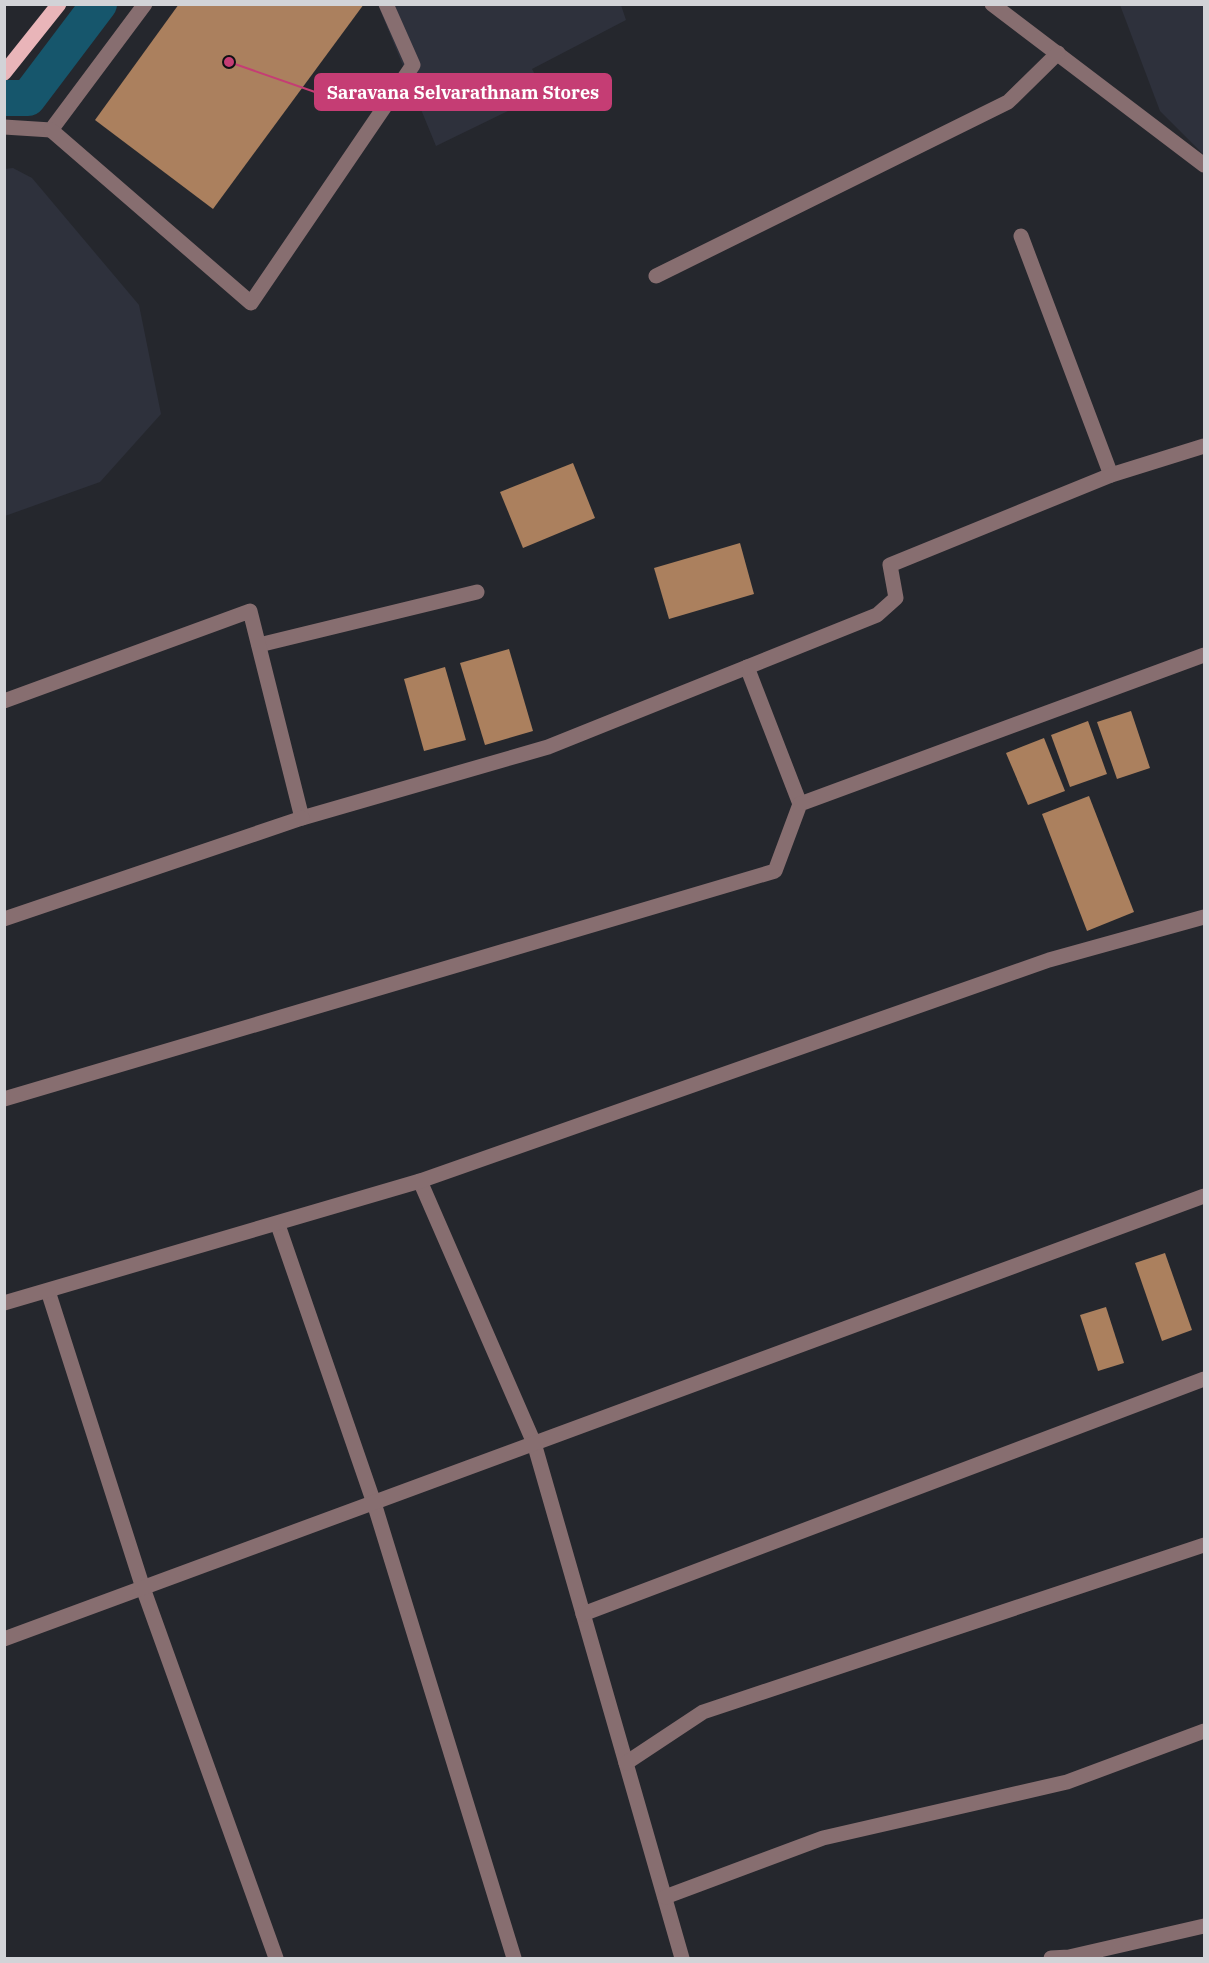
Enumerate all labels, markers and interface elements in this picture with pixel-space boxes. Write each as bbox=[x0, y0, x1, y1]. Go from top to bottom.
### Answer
callout: Saravana Selvarathnam Stores bbox=[315, 74, 611, 110]
text: Saravana Selvarathnam Stores bbox=[327, 81, 599, 104]

